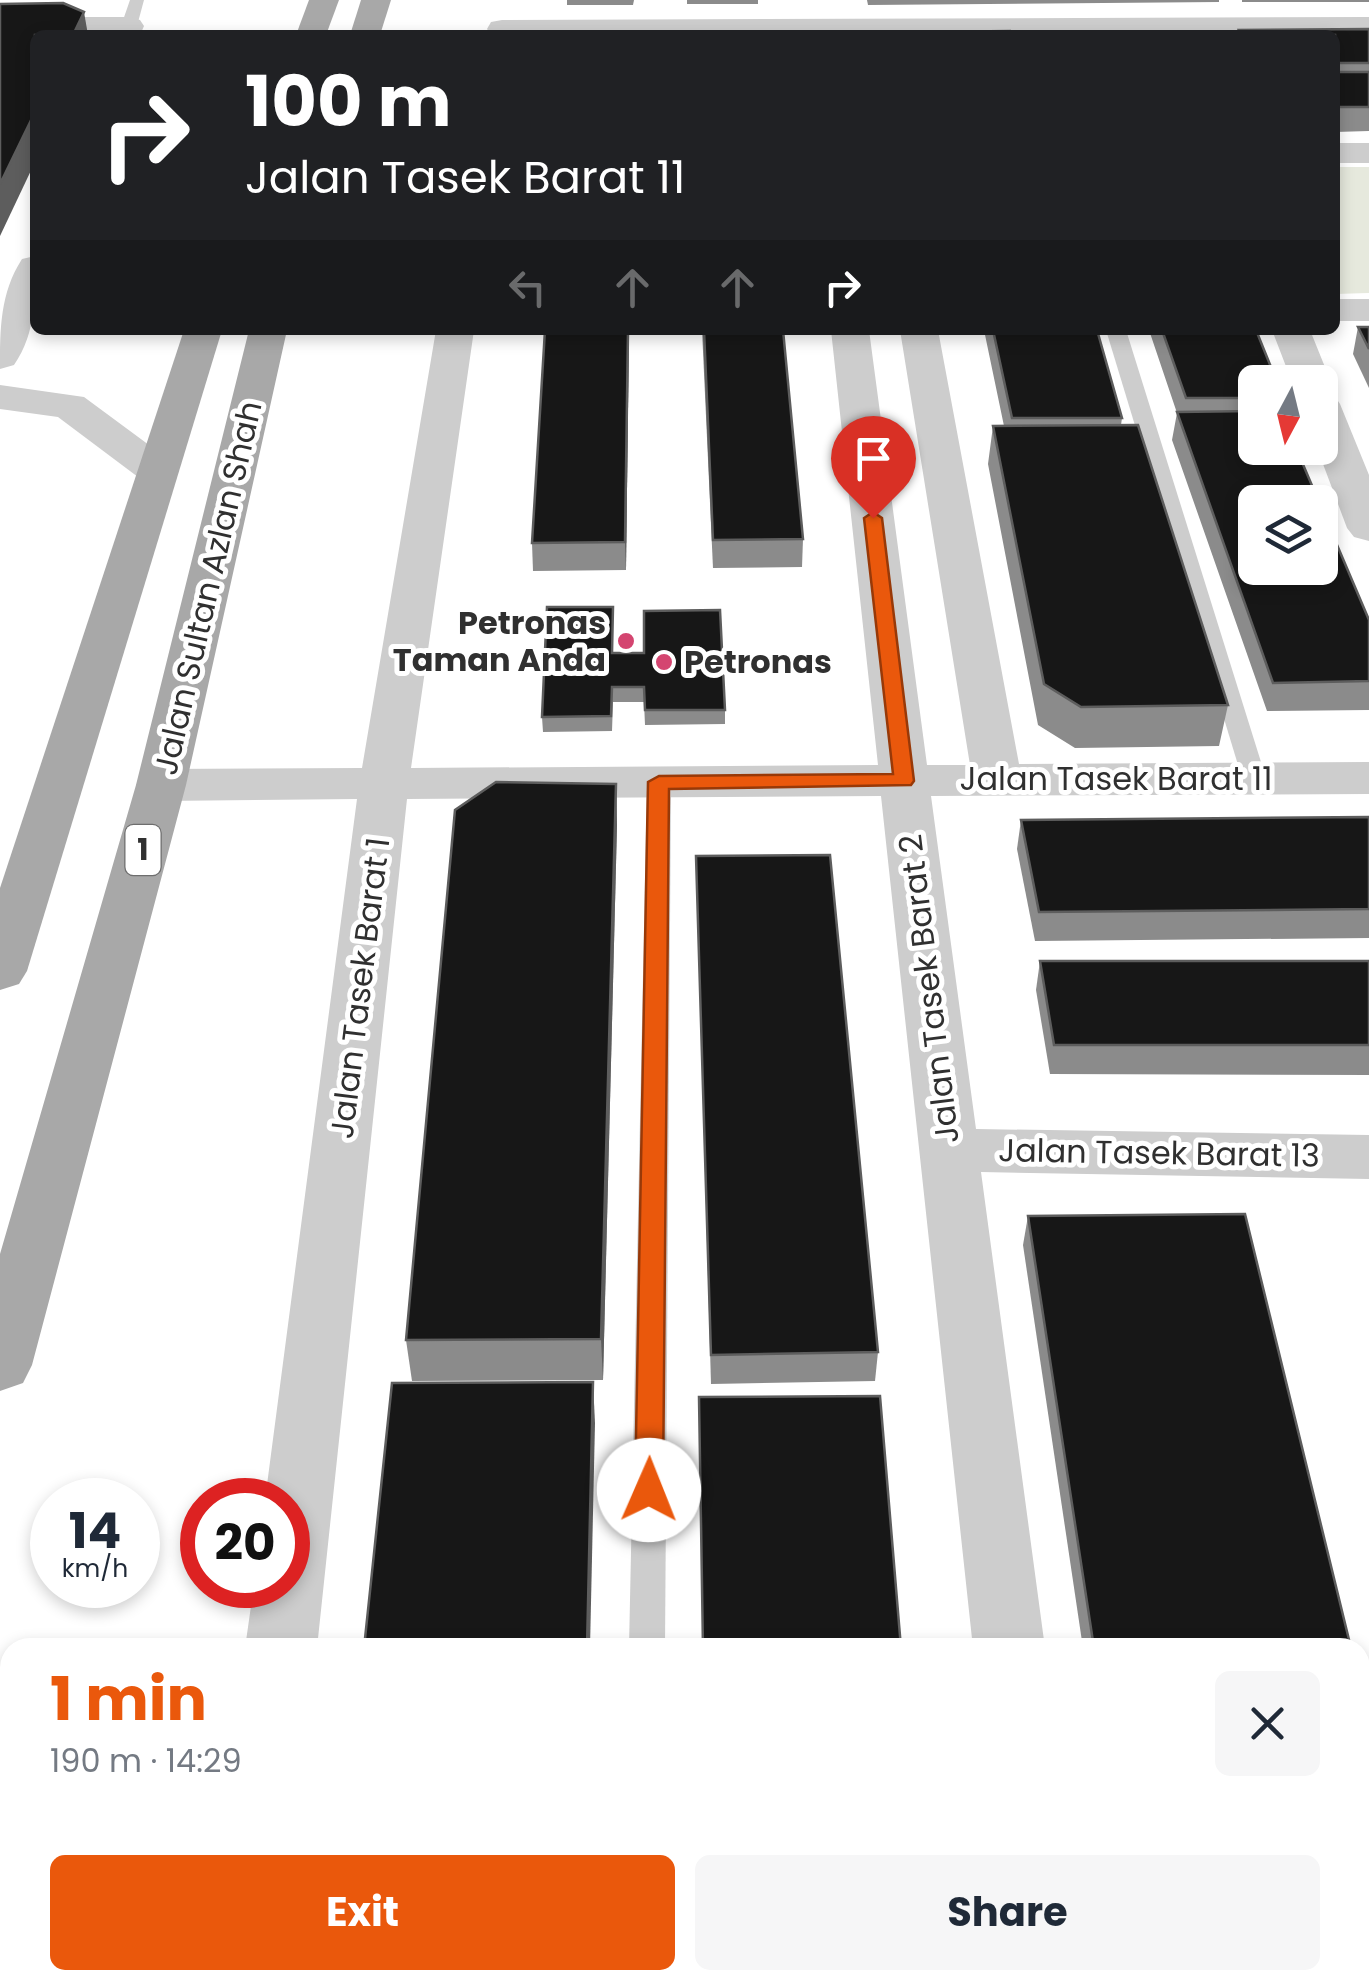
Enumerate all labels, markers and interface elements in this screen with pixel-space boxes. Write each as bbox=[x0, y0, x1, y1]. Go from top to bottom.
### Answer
text: 100 m bbox=[245, 52, 452, 151]
icon: right bbox=[80, 70, 210, 200]
text: Jalan Tasek Barat 11 bbox=[245, 146, 685, 209]
icon: left bbox=[500, 260, 555, 315]
icon: ahead bbox=[605, 260, 660, 315]
icon: ahead bbox=[710, 260, 765, 315]
icon: right bbox=[815, 260, 870, 315]
north arrow bbox=[1238, 365, 1338, 465]
map controls bbox=[1238, 365, 1338, 585]
street label: Jalan Sultan Azlan Shah bbox=[143, 396, 272, 779]
pin bbox=[831, 416, 916, 519]
icon: arrive bbox=[846, 431, 901, 486]
button: layers bbox=[1238, 485, 1338, 585]
place label: Petronas Taman Anda bbox=[393, 600, 606, 682]
marker: Petronas Taman Anda bbox=[615, 630, 637, 652]
place label: Petronas bbox=[684, 639, 832, 684]
marker: Petronas bbox=[653, 651, 675, 673]
street label: Jalan Tasek Barat 11 bbox=[959, 756, 1273, 801]
road number: 1 bbox=[126, 825, 160, 875]
street label: Jalan Tasek Barat 2 bbox=[887, 832, 970, 1146]
street label: Jalan Tasek Barat 1 bbox=[319, 835, 400, 1141]
street label: Jalan Tasek Barat 13 bbox=[998, 1127, 1320, 1178]
position arrow bbox=[597, 1438, 701, 1542]
speed limit sign: 20 bbox=[180, 1478, 310, 1608]
text: 14 bbox=[69, 1495, 121, 1566]
text: km/h bbox=[62, 1551, 128, 1586]
text: 1 min bbox=[50, 1657, 207, 1741]
button: close bbox=[1215, 1671, 1320, 1776]
text: 190 m · 14:29 bbox=[50, 1738, 242, 1783]
button: Exit bbox=[50, 1855, 675, 1970]
button: Share bbox=[695, 1855, 1320, 1970]

